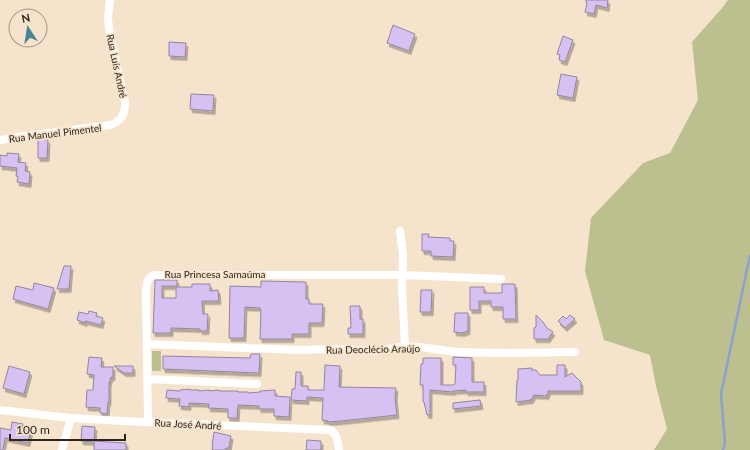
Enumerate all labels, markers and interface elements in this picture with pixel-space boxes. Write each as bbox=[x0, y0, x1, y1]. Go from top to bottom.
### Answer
north arrow bbox=[8, 8, 48, 48]
text: N bbox=[20, 10, 31, 25]
street label: Rua Luís André bbox=[104, 33, 130, 99]
street label: Rua Manuel Pimentel bbox=[8, 121, 102, 145]
street label: Rua Princesa Samaúma bbox=[165, 268, 265, 280]
street label: Rua Deoclécio Araújo bbox=[326, 342, 420, 356]
scale bar bbox=[10, 416, 125, 442]
street label: Rua José André bbox=[154, 416, 222, 432]
text: 100 m bbox=[16, 422, 50, 437]

